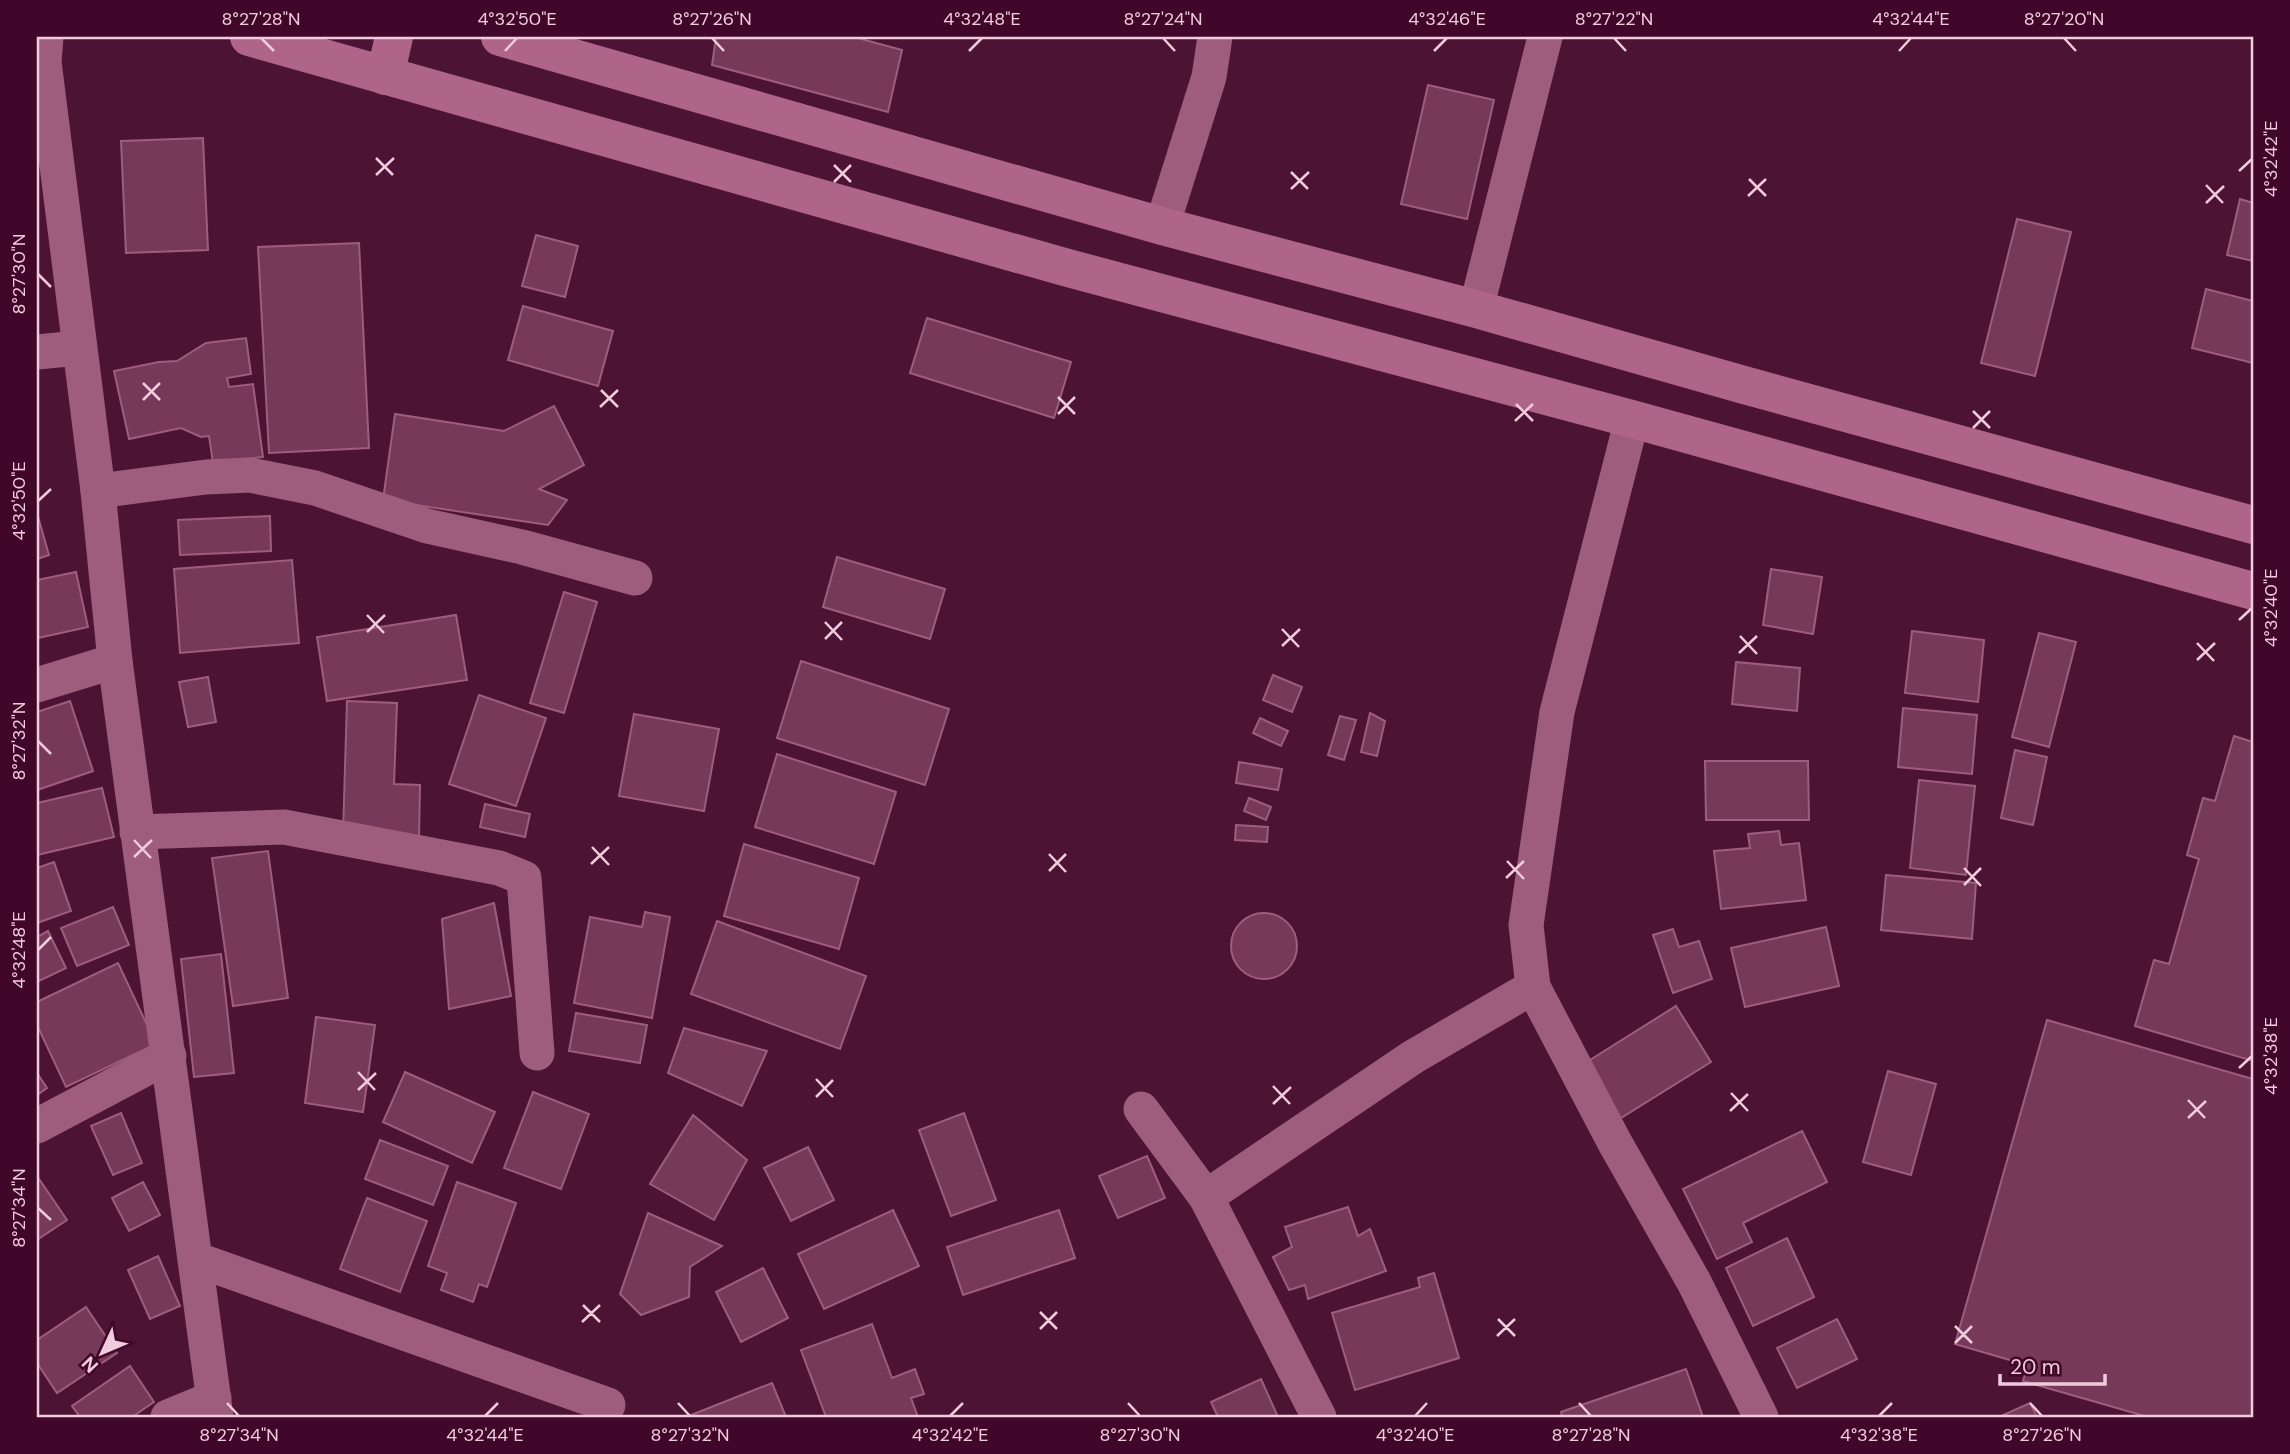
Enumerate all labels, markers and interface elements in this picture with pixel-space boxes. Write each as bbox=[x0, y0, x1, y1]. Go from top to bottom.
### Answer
text: 8°27'28"N bbox=[222, 7, 300, 31]
text: 4°32'50"E bbox=[477, 7, 557, 31]
text: 8°27'26"N bbox=[672, 7, 752, 31]
text: 4°32'48"E bbox=[943, 7, 1021, 31]
text: 8°27'24"N bbox=[1124, 7, 1202, 31]
text: 4°32'46"E bbox=[1408, 7, 1486, 31]
text: 8°27'22"N bbox=[1575, 7, 1653, 31]
text: 4°32'44"E bbox=[1872, 7, 1950, 31]
text: 8°27'20"N bbox=[2024, 7, 2104, 31]
text: 4°32'42"E bbox=[2259, 121, 2283, 197]
text: 8°27'30"N bbox=[7, 234, 31, 314]
text: 4°32'50"E bbox=[7, 461, 31, 541]
text: 4°32'40"E bbox=[2259, 569, 2283, 647]
text: 8°27'32"N bbox=[7, 702, 31, 780]
text: 4°32'48"E bbox=[7, 911, 31, 989]
text: 4°32'38"E bbox=[2259, 1017, 2283, 1095]
text: 8°27'34"N bbox=[7, 1168, 31, 1248]
north arrow bbox=[66, 1318, 136, 1388]
scale bar bbox=[2000, 1342, 2104, 1386]
text: N bbox=[76, 1351, 104, 1378]
text: 20 m bbox=[2010, 1353, 2061, 1381]
text: 8°27'34"N bbox=[199, 1423, 279, 1447]
text: 4°32'44"E bbox=[446, 1423, 524, 1447]
text: 8°27'32"N bbox=[651, 1423, 729, 1447]
text: 4°32'42"E bbox=[912, 1423, 988, 1447]
text: 8°27'30"N bbox=[1100, 1423, 1180, 1447]
text: 4°32'40"E bbox=[1376, 1423, 1454, 1447]
text: 8°27'28"N bbox=[1552, 1423, 1630, 1447]
text: 4°32'38"E bbox=[1840, 1423, 1918, 1447]
text: 8°27'26"N bbox=[2002, 1423, 2082, 1447]

